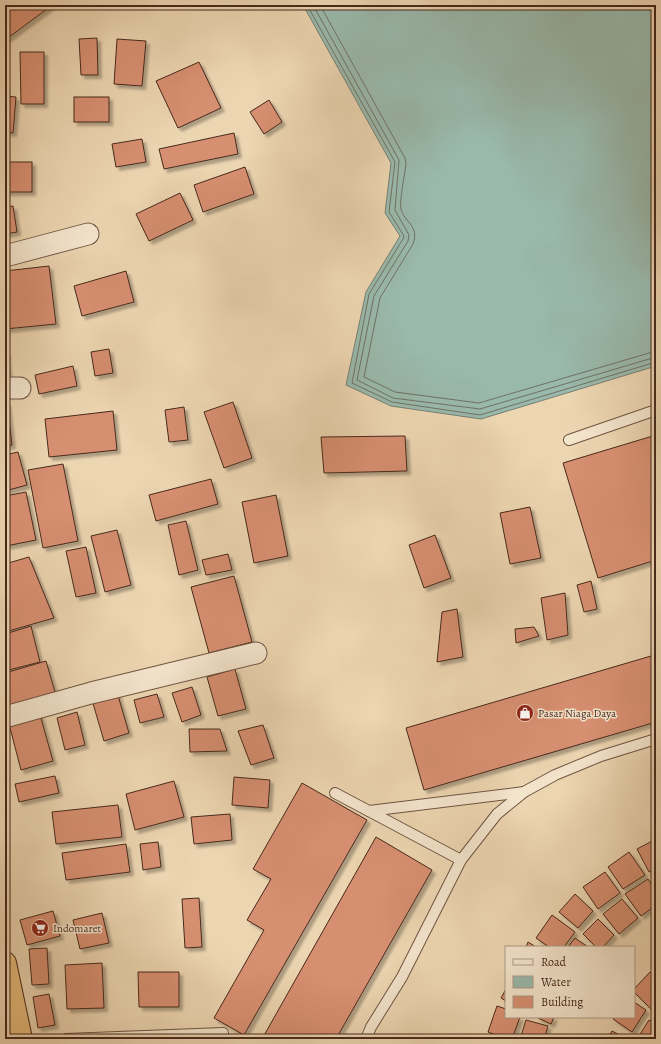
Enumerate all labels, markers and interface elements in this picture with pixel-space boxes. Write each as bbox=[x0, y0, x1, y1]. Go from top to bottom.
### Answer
shop icon: Pasar Niaga Daya bbox=[515, 703, 535, 723]
place label: Pasar Niaga Daya bbox=[538, 706, 617, 721]
supermarket icon: Indomaret bbox=[30, 918, 50, 938]
place label: Indomaret bbox=[53, 921, 102, 936]
legend bbox=[505, 946, 635, 1018]
text: Road bbox=[541, 954, 567, 970]
text: Water bbox=[540, 974, 571, 990]
text: Building bbox=[541, 994, 583, 1010]

